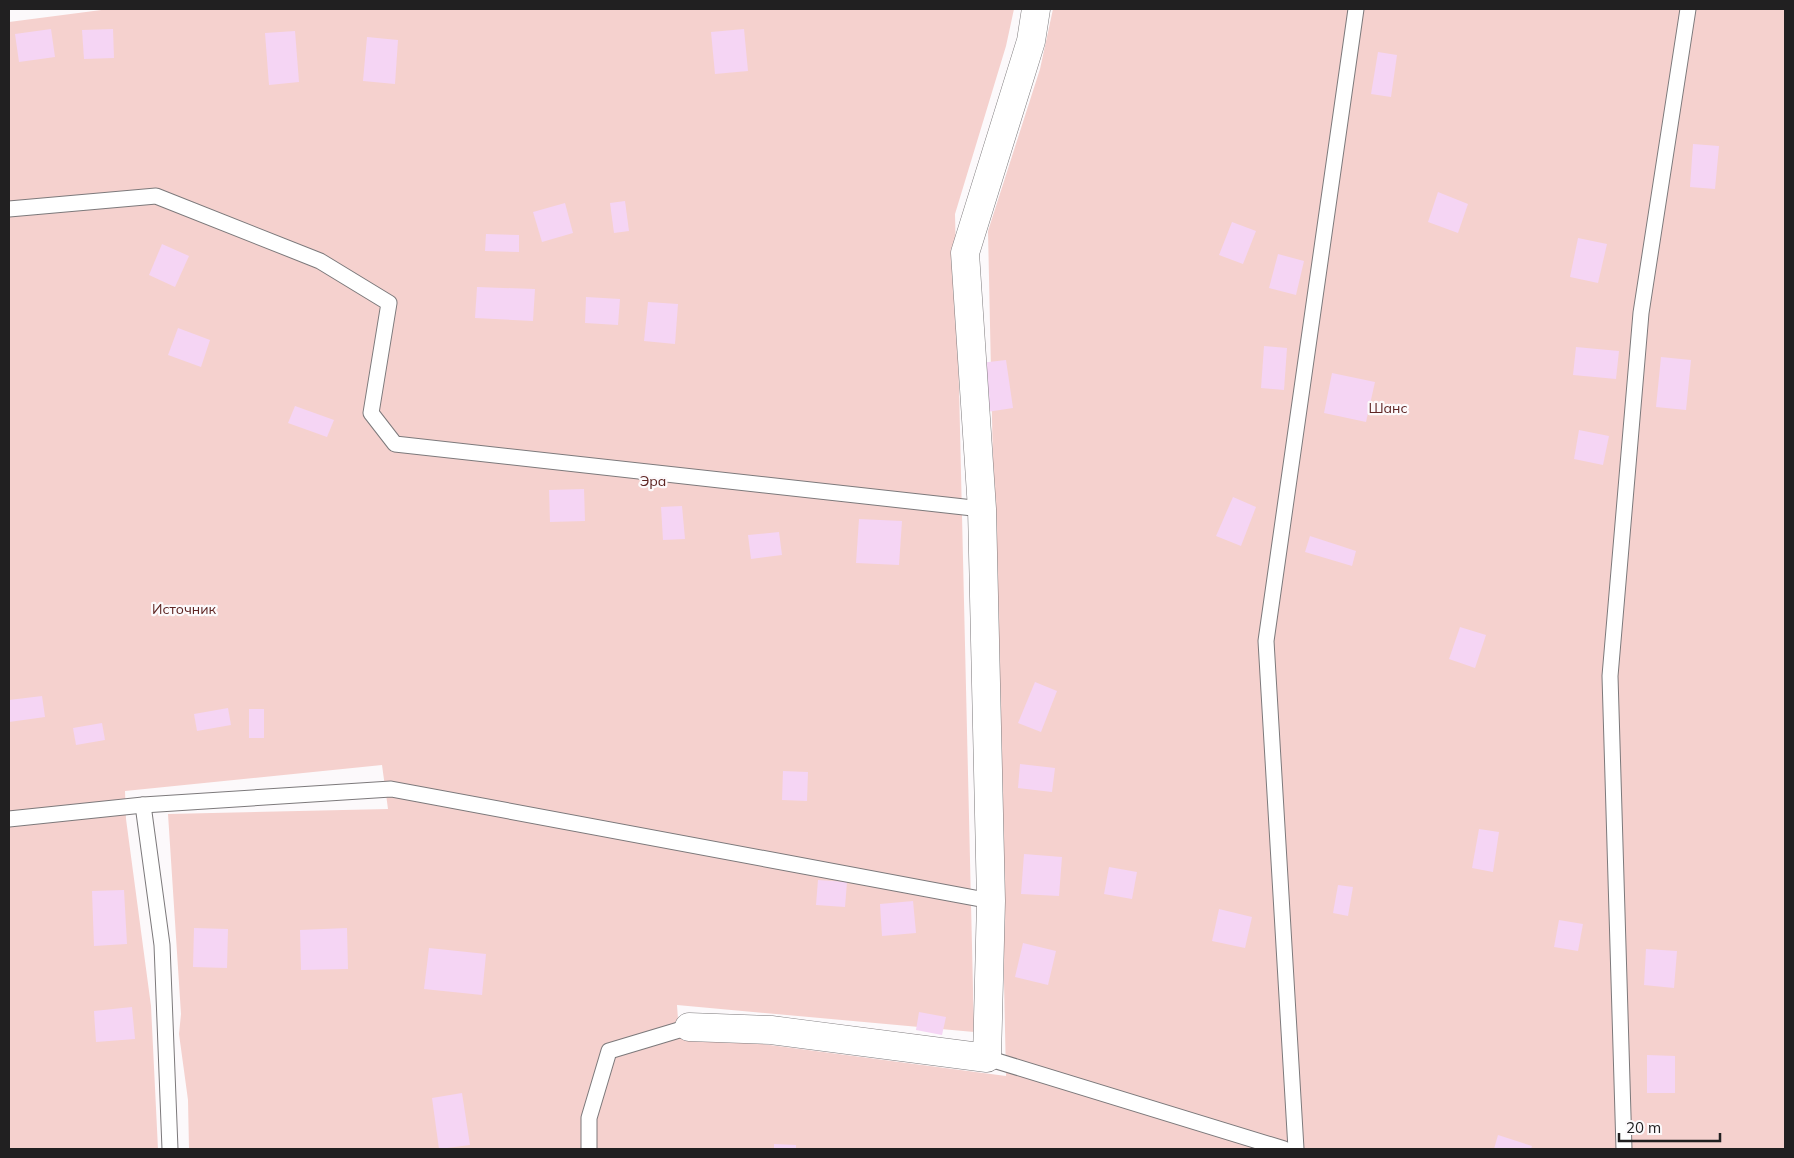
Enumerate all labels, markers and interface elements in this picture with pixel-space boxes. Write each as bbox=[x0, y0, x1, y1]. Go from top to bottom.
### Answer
park label: Шанс bbox=[1368, 399, 1408, 417]
park label: Эра bbox=[640, 472, 666, 490]
park label: Источник bbox=[152, 600, 217, 618]
scale bar bbox=[1619, 1110, 1720, 1142]
text: 20 m bbox=[1626, 1118, 1661, 1137]

